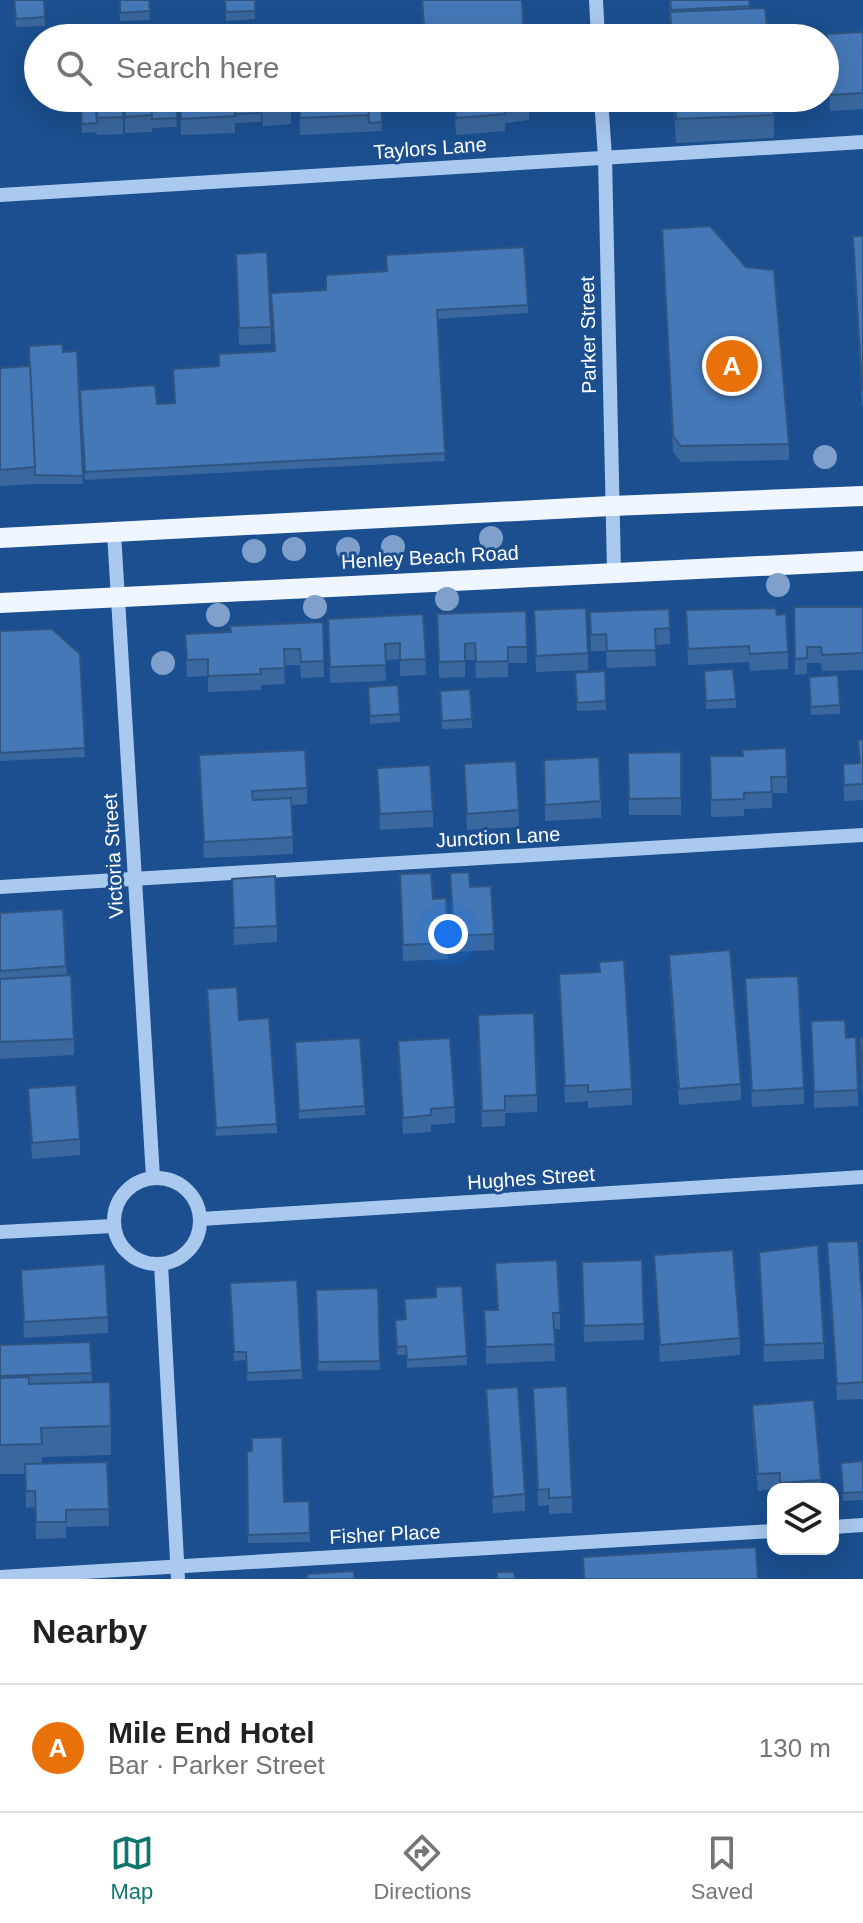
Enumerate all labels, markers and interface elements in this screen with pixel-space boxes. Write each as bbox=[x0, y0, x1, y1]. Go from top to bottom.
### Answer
search box bbox=[24, 24, 839, 112]
icon: search bbox=[52, 46, 96, 90]
text: Search here bbox=[116, 51, 279, 84]
street label: Taylors Lane bbox=[373, 133, 487, 163]
street label: Parker Street bbox=[576, 275, 600, 394]
pin: A bbox=[706, 336, 758, 396]
street label: Henley Beach Road bbox=[341, 541, 519, 573]
street label: Victoria Street bbox=[99, 792, 127, 919]
street label: Junction Lane bbox=[435, 823, 561, 851]
your location bbox=[428, 914, 468, 954]
street label: Hughes Street bbox=[466, 1163, 596, 1193]
map controls bbox=[767, 1483, 839, 1555]
button: layers bbox=[767, 1483, 839, 1555]
street label: Fisher Place bbox=[329, 1520, 441, 1548]
text: Nearby bbox=[32, 1612, 147, 1650]
text: Mile End Hotel bbox=[108, 1716, 315, 1749]
text: A bbox=[49, 1733, 67, 1763]
text: 130 m bbox=[759, 1733, 831, 1763]
text: Bar · Parker Street bbox=[108, 1750, 325, 1780]
tab: Map bbox=[110, 1831, 154, 1905]
tab: Directions bbox=[373, 1831, 471, 1905]
tab: Saved bbox=[691, 1831, 753, 1905]

